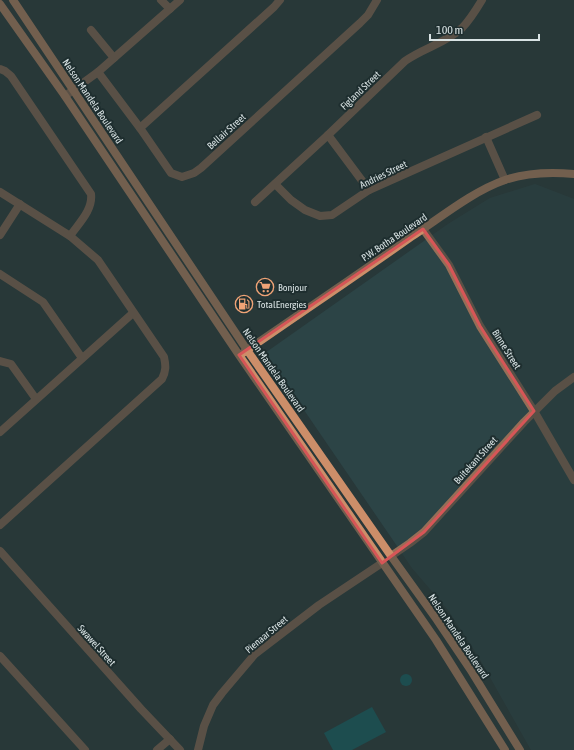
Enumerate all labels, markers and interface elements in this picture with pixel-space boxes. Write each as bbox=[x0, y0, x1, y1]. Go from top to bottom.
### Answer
scale bar bbox=[430, 16, 539, 42]
text: 100 m bbox=[436, 23, 463, 37]
street label: Nelson Mandela Boulevard bbox=[60, 57, 125, 146]
street label: Figland Street bbox=[338, 69, 383, 112]
street label: Bellair Street bbox=[205, 111, 248, 151]
street label: Andries Street bbox=[358, 158, 409, 191]
street label: P.W. Botha Boulevard bbox=[360, 211, 429, 263]
supermarket icon: Bonjour bbox=[255, 277, 275, 297]
place label: Bonjour bbox=[278, 282, 308, 293]
fuel station icon: TotalEnergies bbox=[234, 294, 254, 314]
place label: TotalEnergies bbox=[257, 299, 307, 310]
street label: Nelson Mandela Boulevard bbox=[241, 326, 307, 414]
street label: Binne Street bbox=[490, 327, 523, 371]
street label: Buitekant Street bbox=[451, 435, 499, 486]
street label: Nelson Mandela Boulevard bbox=[426, 592, 491, 681]
street label: Pienaar Street bbox=[243, 613, 290, 655]
street label: Swawel Street bbox=[75, 623, 118, 668]

